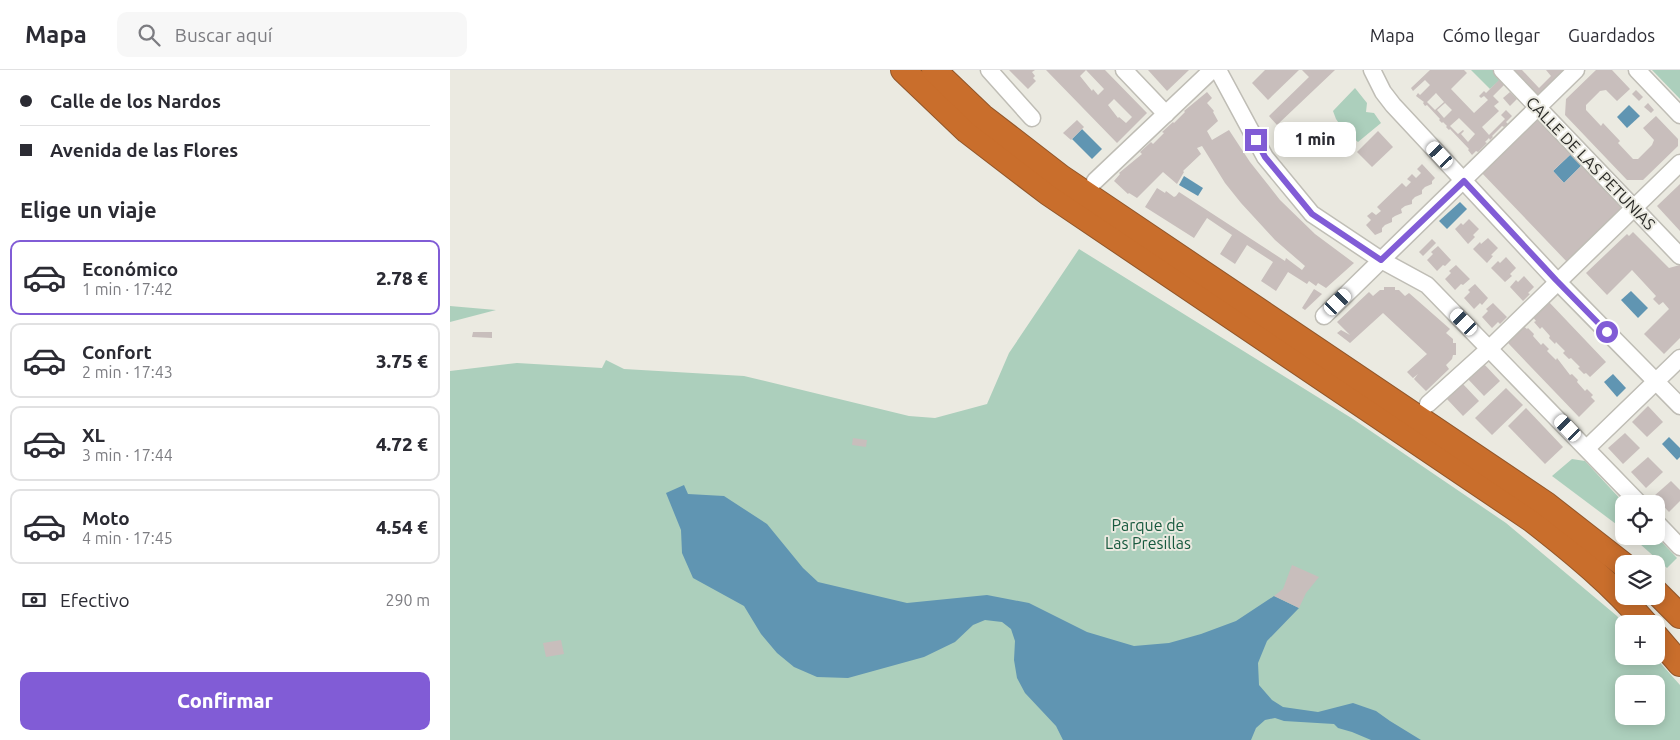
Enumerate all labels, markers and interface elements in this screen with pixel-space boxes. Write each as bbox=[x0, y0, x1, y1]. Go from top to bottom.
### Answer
search box bbox=[117, 12, 467, 57]
text: Mapa bbox=[25, 21, 87, 48]
icon: search bbox=[135, 21, 163, 49]
text: Buscar aquí bbox=[175, 24, 272, 46]
text: Mapa bbox=[1370, 25, 1415, 45]
text: Cómo llegar bbox=[1443, 25, 1540, 45]
text: Guardados bbox=[1568, 25, 1655, 45]
text: Calle de los Nardos bbox=[50, 90, 221, 112]
street label: CALLE DE LAS PETUNIAS bbox=[1523, 93, 1659, 233]
callout: 1 min bbox=[1274, 122, 1356, 158]
route end bbox=[1245, 129, 1267, 151]
text: 1 min bbox=[1295, 130, 1335, 148]
text: Avenida de las Flores bbox=[50, 139, 238, 161]
car bbox=[1424, 139, 1455, 171]
text: Elige un viaje bbox=[20, 197, 157, 222]
icon: car bbox=[22, 255, 67, 300]
text: Económico bbox=[82, 258, 178, 280]
text: 2.78 € bbox=[376, 267, 428, 289]
text: 1 min · 17:42 bbox=[82, 280, 173, 298]
car bbox=[1322, 286, 1354, 318]
car bbox=[1448, 306, 1479, 338]
route start bbox=[1596, 321, 1618, 343]
icon: car bbox=[22, 338, 67, 383]
text: Confort bbox=[82, 341, 152, 363]
text: 3.75 € bbox=[376, 350, 428, 372]
text: 2 min · 17:43 bbox=[82, 363, 173, 381]
car bbox=[1552, 412, 1583, 444]
icon: car bbox=[22, 421, 67, 466]
text: XL bbox=[82, 424, 105, 446]
text: 4.72 € bbox=[376, 433, 428, 455]
text: 3 min · 17:44 bbox=[82, 446, 173, 464]
map controls bbox=[1615, 495, 1665, 725]
button: locate bbox=[1615, 495, 1665, 545]
icon: car bbox=[22, 504, 67, 549]
text: Moto bbox=[82, 507, 130, 529]
text: 4.54 € bbox=[376, 516, 428, 538]
park label: Parque de Las Presillas bbox=[1105, 516, 1191, 552]
text: 4 min · 17:45 bbox=[82, 529, 173, 547]
button: layers bbox=[1615, 555, 1665, 605]
icon: cash bbox=[20, 586, 48, 614]
text: Efectivo bbox=[60, 589, 130, 611]
text: 290 m bbox=[385, 591, 430, 609]
button: + bbox=[1615, 615, 1665, 665]
button: Confirmar bbox=[20, 672, 430, 730]
button: − bbox=[1615, 675, 1665, 725]

